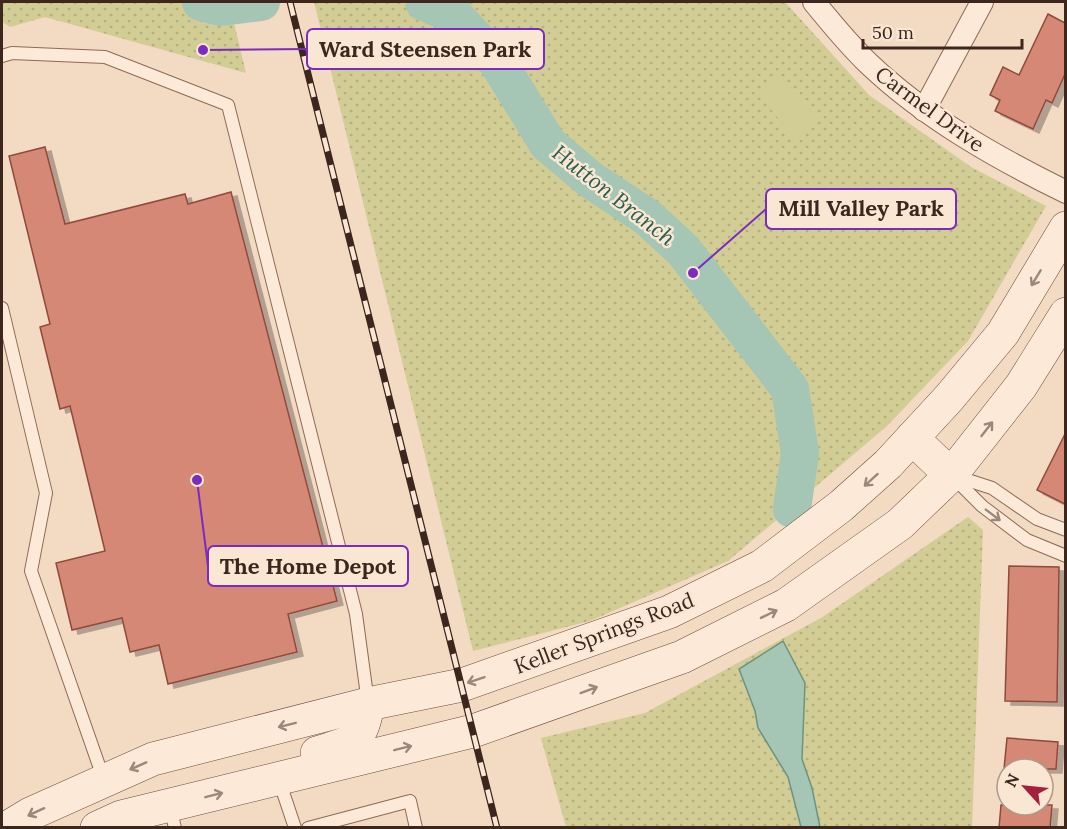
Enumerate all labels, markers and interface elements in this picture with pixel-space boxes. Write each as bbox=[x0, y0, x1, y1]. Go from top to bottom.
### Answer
scale bar bbox=[863, 12, 1022, 50]
text: 50 m bbox=[872, 21, 914, 44]
callout: Ward Steensen Park bbox=[307, 29, 544, 69]
text: Ward Steensen Park bbox=[319, 35, 531, 63]
street label: Carmel Drive bbox=[870, 60, 990, 158]
water label: Hutton Branch bbox=[547, 138, 681, 252]
callout: Mill Valley Park bbox=[766, 189, 956, 229]
text: Mill Valley Park bbox=[778, 194, 944, 222]
one-way arrow bbox=[1030, 269, 1042, 286]
one-way arrow bbox=[981, 421, 994, 437]
one-way arrow bbox=[863, 473, 878, 487]
one-way arrow bbox=[985, 509, 1001, 521]
callout: The Home Depot bbox=[208, 546, 408, 586]
text: The Home Depot bbox=[220, 552, 397, 580]
street label: Keller Springs Road bbox=[510, 586, 698, 680]
one-way arrow bbox=[759, 608, 777, 619]
one-way arrow bbox=[467, 676, 486, 687]
one-way arrow bbox=[579, 684, 598, 695]
one-way arrow bbox=[278, 720, 297, 731]
one-way arrow bbox=[394, 742, 413, 754]
north arrow bbox=[995, 757, 1055, 817]
one-way arrow bbox=[129, 760, 147, 772]
text: N bbox=[1000, 770, 1023, 790]
one-way arrow bbox=[204, 788, 223, 800]
one-way arrow bbox=[27, 806, 45, 818]

